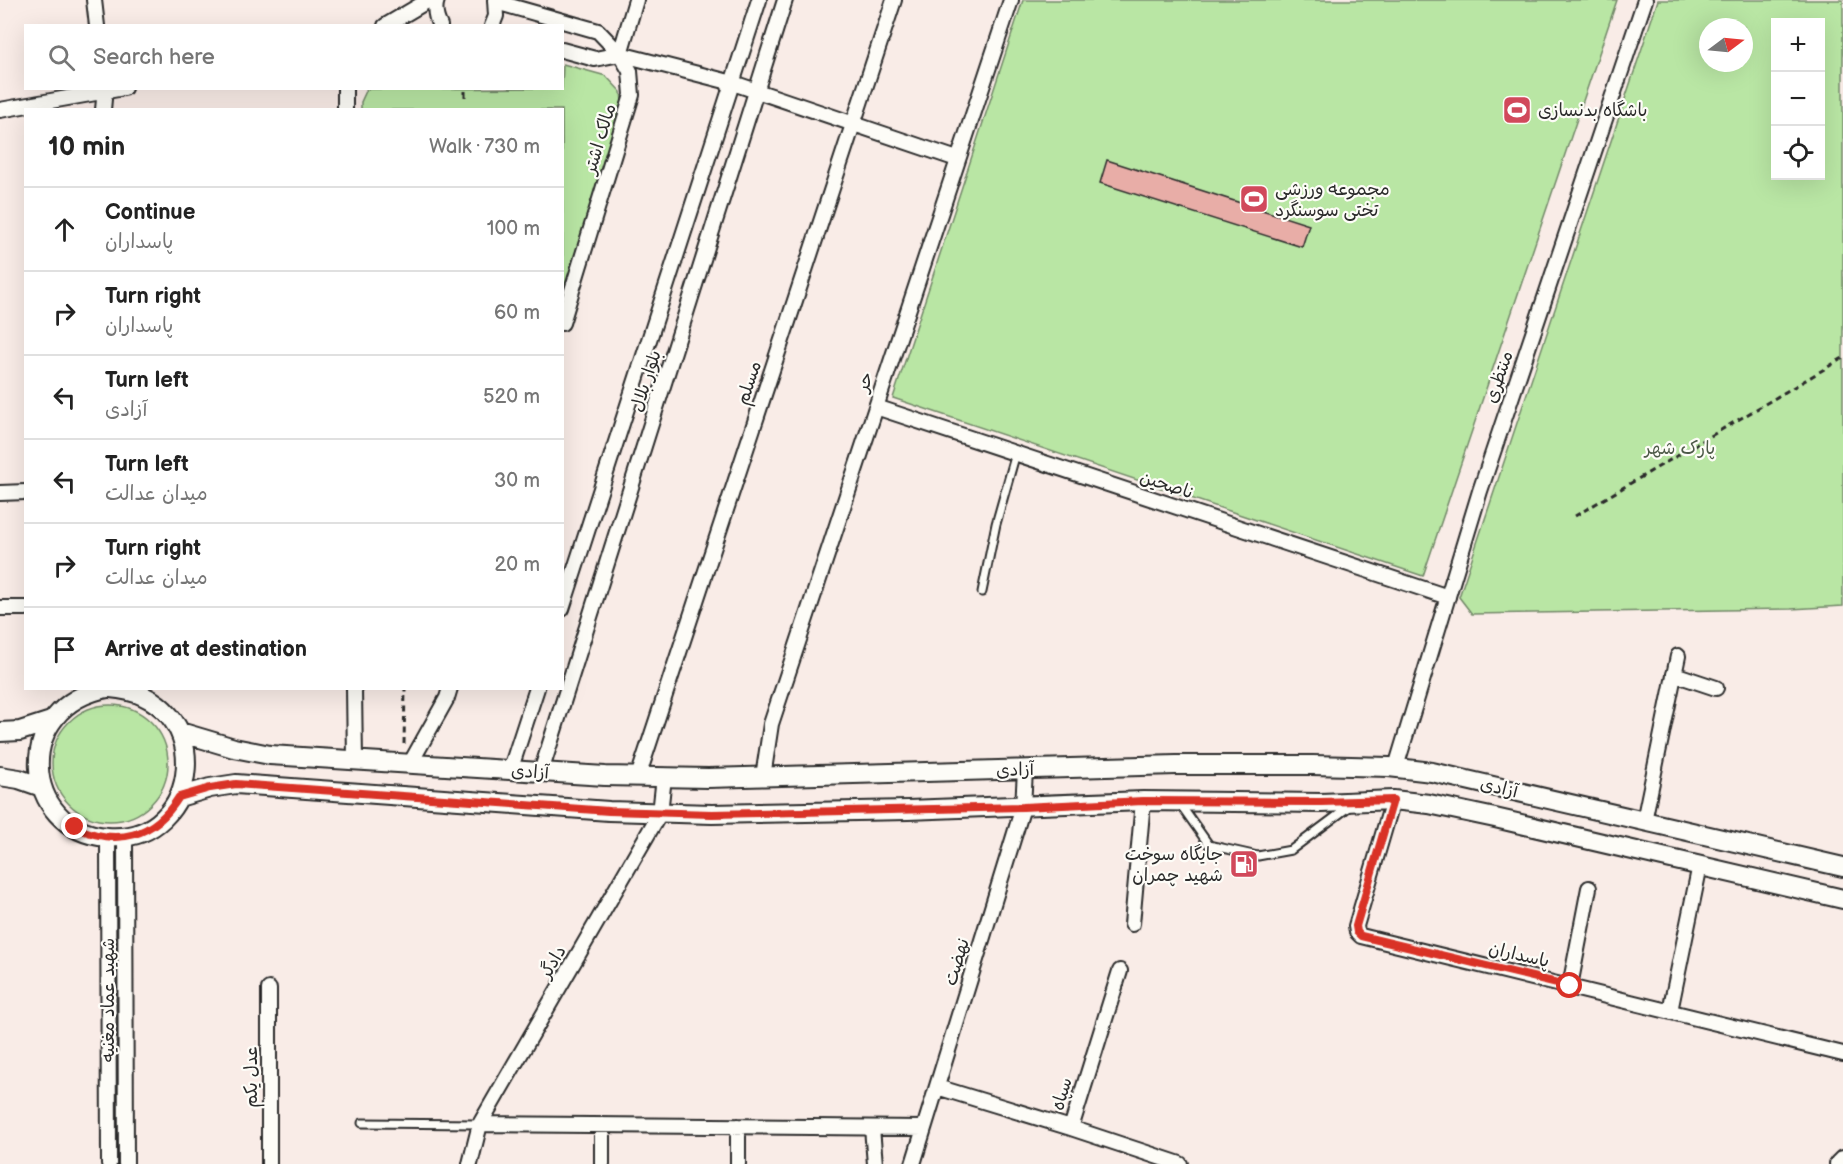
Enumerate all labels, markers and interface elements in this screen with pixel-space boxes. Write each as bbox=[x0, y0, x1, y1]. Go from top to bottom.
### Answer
north arrow bbox=[1699, 18, 1753, 72]
map controls bbox=[1771, 18, 1825, 180]
button: + bbox=[1771, 18, 1825, 72]
search box bbox=[24, 24, 564, 90]
icon: search bbox=[45, 41, 78, 74]
text: Search here bbox=[93, 44, 215, 71]
button: − bbox=[1771, 72, 1825, 126]
sports icon: باشگاه بدنسازی bbox=[1501, 94, 1533, 126]
place label: باشگاه بدنسازی bbox=[1538, 100, 1648, 121]
street label: مالک اشتر bbox=[579, 101, 621, 179]
button: locate bbox=[1771, 126, 1825, 180]
text: 10 min bbox=[48, 132, 125, 163]
text: Walk · 730 m bbox=[429, 135, 540, 159]
place label: مجموعه ورزشی تختی سوسنگرد bbox=[1275, 179, 1390, 221]
sports icon: مجموعه ورزشی تختی سوسنگرد bbox=[1238, 183, 1270, 215]
text: Continue bbox=[105, 199, 195, 226]
icon: ahead bbox=[48, 213, 81, 246]
text: 100 m bbox=[487, 217, 540, 241]
text: پاسداران bbox=[105, 230, 173, 254]
text: Turn right bbox=[105, 283, 201, 310]
icon: right bbox=[48, 297, 81, 330]
text: 60 m bbox=[494, 301, 540, 325]
text: پاسداران bbox=[105, 314, 173, 338]
street label: بلوار بلال bbox=[626, 347, 666, 415]
street label: منتظری bbox=[1480, 348, 1518, 406]
street label: مسلم bbox=[732, 358, 769, 409]
text: Turn left bbox=[105, 367, 189, 394]
street label: حر bbox=[851, 369, 878, 397]
icon: left bbox=[48, 381, 81, 414]
text: 520 m bbox=[483, 385, 540, 409]
text: آزادی bbox=[105, 398, 147, 422]
park label: پارک شهر bbox=[1643, 438, 1715, 460]
text: Turn left bbox=[105, 451, 189, 478]
icon: left bbox=[48, 465, 81, 498]
street label: ناصحین bbox=[1137, 466, 1197, 504]
text: 30 m bbox=[494, 469, 540, 493]
text: میدان عدالت bbox=[105, 482, 208, 506]
text: Turn right bbox=[105, 535, 201, 562]
icon: right bbox=[48, 549, 81, 582]
text: 20 m bbox=[495, 553, 540, 577]
text: میدان عدالت bbox=[105, 566, 208, 590]
icon: arrive bbox=[48, 633, 81, 666]
text: Arrive at destination bbox=[105, 636, 307, 663]
street label: آزادی bbox=[996, 759, 1036, 781]
street label: آزادی bbox=[510, 761, 551, 784]
street label: آزادی bbox=[1478, 773, 1521, 803]
route end bbox=[61, 813, 87, 839]
place label: جایگاه سوخت شهید چمران bbox=[1125, 844, 1223, 887]
fuel station icon: جایگاه سوخت شهید چمران bbox=[1228, 848, 1260, 880]
street label: نهضت bbox=[940, 936, 974, 988]
street label: شهید عماد مغنیه bbox=[98, 938, 119, 1062]
street label: پاسداران bbox=[1486, 938, 1551, 973]
street label: دادگر bbox=[534, 942, 571, 984]
route start bbox=[1556, 972, 1582, 998]
street label: عدل یکم bbox=[241, 1046, 265, 1108]
street label: سپاه bbox=[1047, 1075, 1078, 1113]

